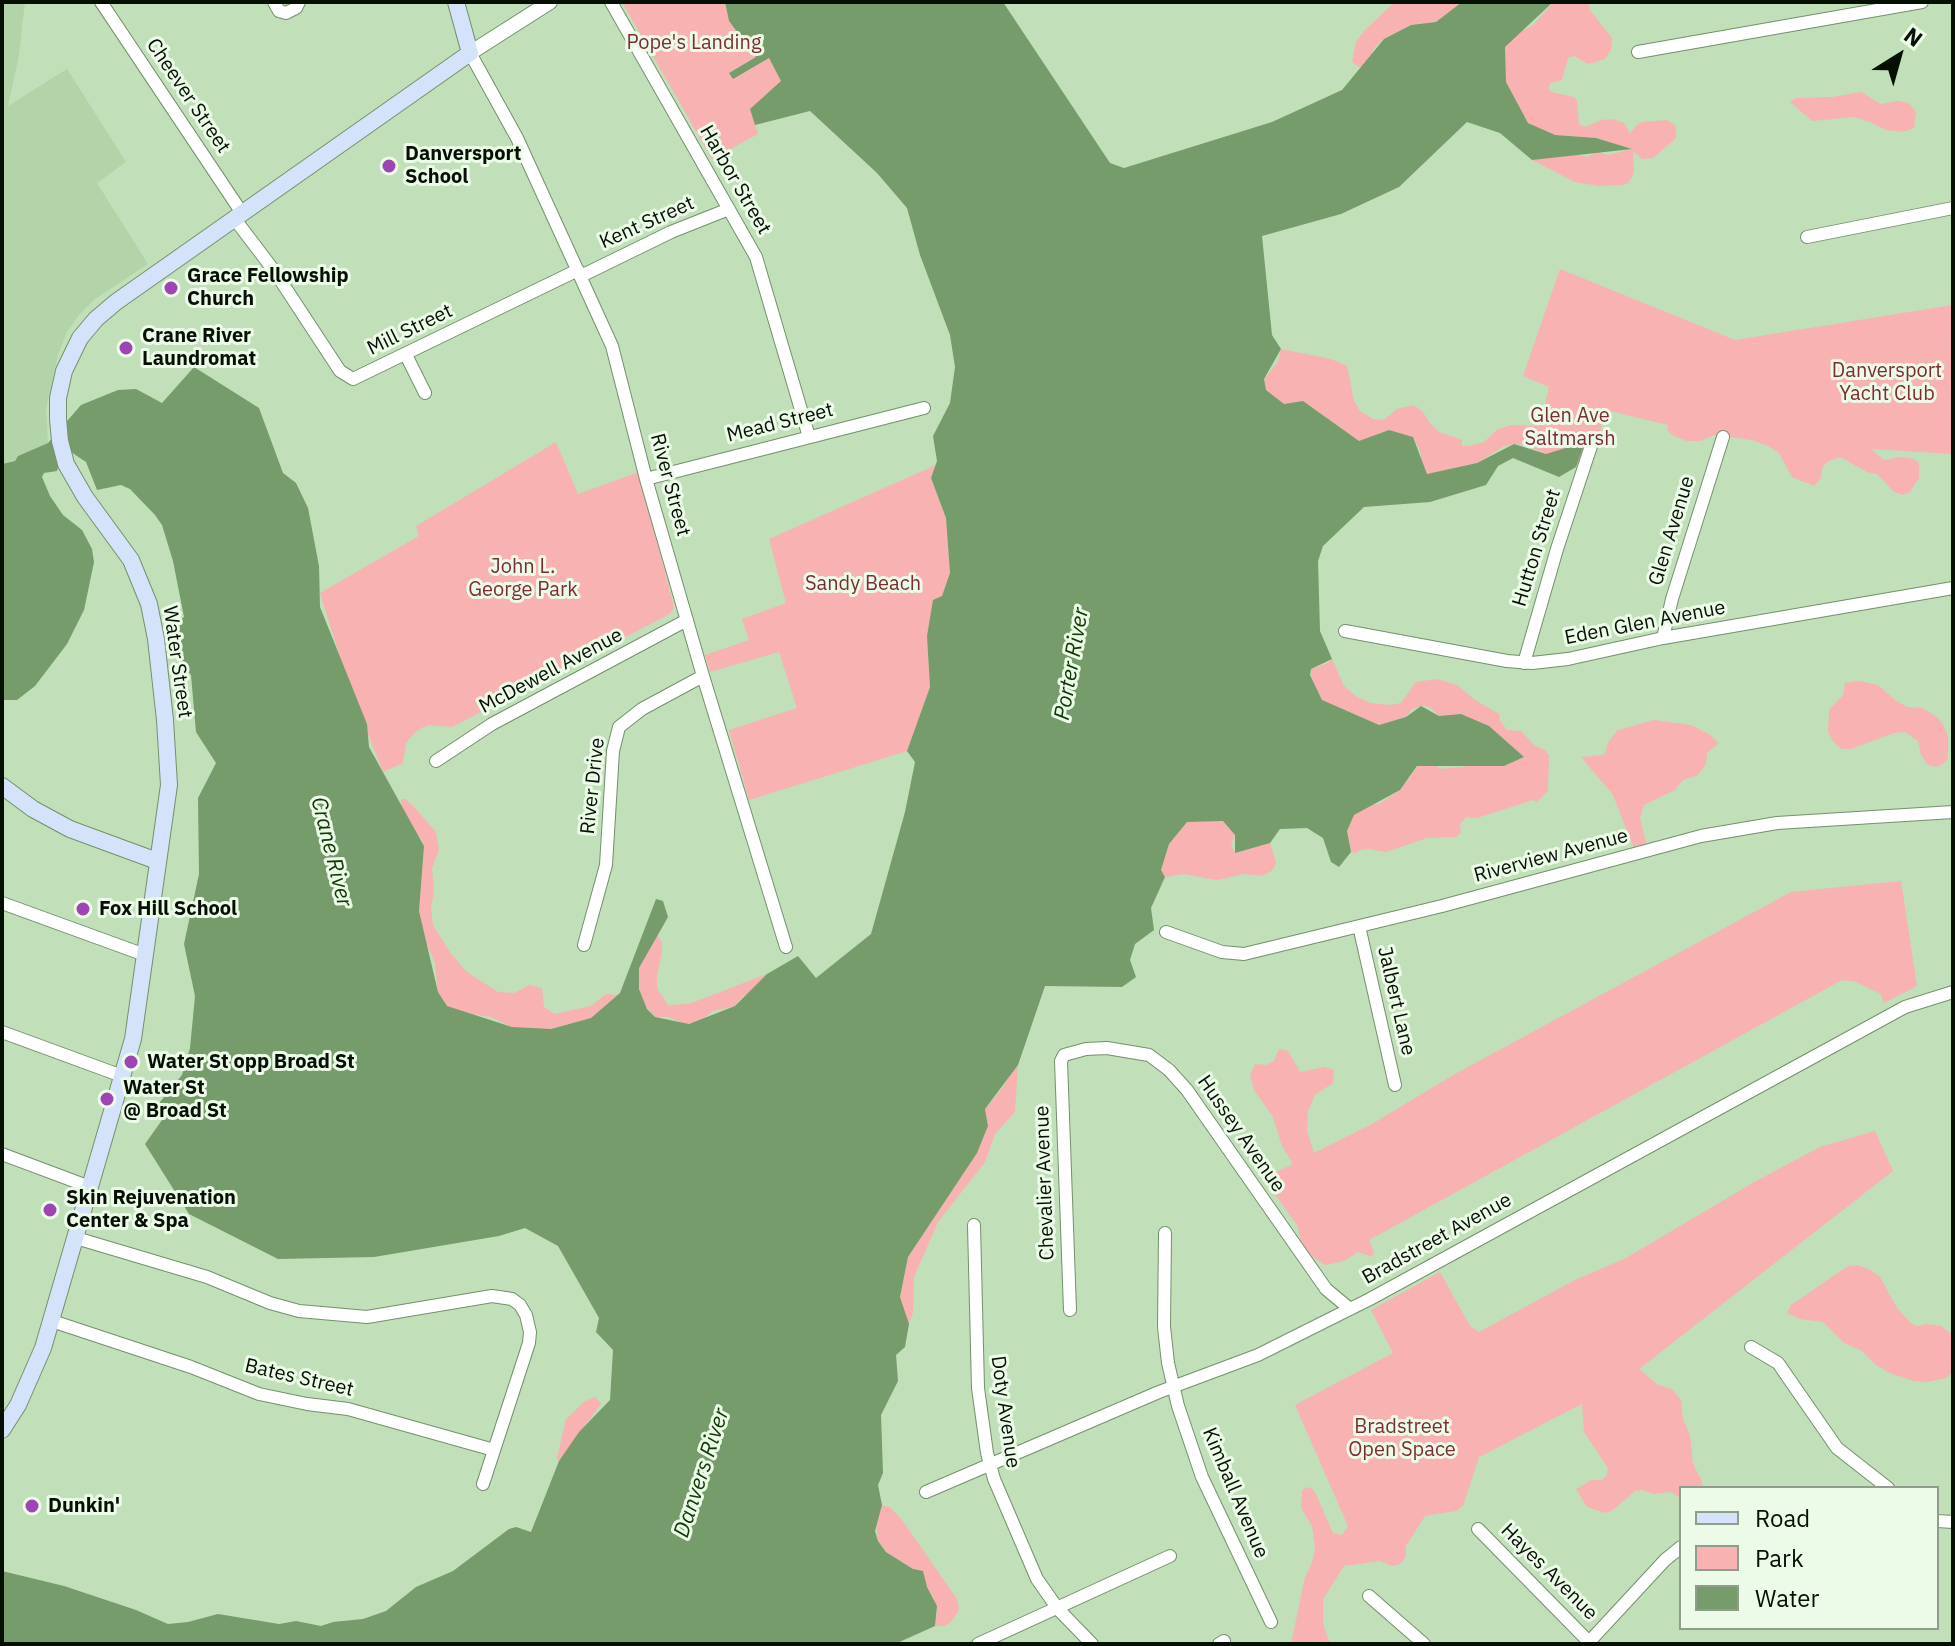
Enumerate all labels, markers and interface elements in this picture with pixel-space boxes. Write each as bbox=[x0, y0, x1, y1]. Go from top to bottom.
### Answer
north arrow bbox=[1859, 16, 1939, 96]
text: N bbox=[1899, 20, 1929, 53]
park label: Pope's Landing bbox=[627, 31, 761, 55]
street label: Cheever Street bbox=[141, 34, 235, 158]
street label: Harbor Street bbox=[694, 121, 776, 239]
place label: Danversport School bbox=[405, 142, 521, 189]
marker: Danversport School bbox=[380, 157, 398, 175]
street label: Kent Street bbox=[596, 191, 698, 255]
place label: Grace Fellowship Church bbox=[187, 264, 349, 311]
marker: Grace Fellowship Church bbox=[162, 279, 180, 297]
street label: Mill Street bbox=[364, 299, 456, 361]
place label: Crane River Laundromat bbox=[142, 324, 256, 371]
marker: Crane River Laundromat bbox=[117, 339, 135, 357]
park label: Danversport Yacht Club bbox=[1832, 359, 1942, 406]
street label: Mead Street bbox=[724, 398, 836, 448]
park label: Glen Ave Saltmarsh bbox=[1524, 404, 1616, 451]
street label: River Street bbox=[645, 431, 695, 539]
street label: Glen Avenue bbox=[1644, 473, 1700, 589]
street label: Hutton Street bbox=[1508, 486, 1566, 610]
park label: John L. George Park bbox=[468, 555, 578, 602]
park label: Sandy Beach bbox=[805, 572, 921, 596]
street label: Eden Glen Avenue bbox=[1563, 596, 1727, 650]
street label: Water Street bbox=[157, 604, 197, 720]
water label: Porter River bbox=[1049, 606, 1095, 722]
street label: McDewell Avenue bbox=[475, 623, 627, 719]
street label: River Drive bbox=[576, 737, 610, 835]
water label: Crane River bbox=[305, 794, 357, 910]
street label: Riverview Avenue bbox=[1471, 824, 1631, 888]
place label: Fox Hill School bbox=[99, 897, 237, 921]
marker: Fox Hill School bbox=[74, 900, 92, 918]
street label: Jalbert Lane bbox=[1372, 944, 1420, 1058]
place label: Water St opp Broad St bbox=[147, 1050, 355, 1074]
marker: Water St opp Broad St bbox=[122, 1053, 140, 1071]
street label: Hussey Avenue bbox=[1192, 1071, 1290, 1197]
place label: Water St @ Broad St bbox=[123, 1076, 227, 1123]
marker: Water St @ Broad St bbox=[98, 1090, 116, 1108]
street label: Chevalier Avenue bbox=[1030, 1105, 1060, 1261]
place label: Skin Rejuvenation Center & Spa bbox=[66, 1186, 236, 1233]
street label: Bradstreet Avenue bbox=[1358, 1188, 1516, 1290]
marker: Skin Rejuvenation Center & Spa bbox=[41, 1201, 59, 1219]
street label: Bates Street bbox=[242, 1354, 356, 1402]
street label: Doty Avenue bbox=[985, 1354, 1025, 1470]
water label: Danvers River bbox=[669, 1405, 735, 1541]
park label: Bradstreet Open Space bbox=[1348, 1415, 1456, 1462]
street label: Kimball Avenue bbox=[1197, 1424, 1273, 1562]
legend bbox=[1679, 1486, 1939, 1630]
place label: Dunkin' bbox=[48, 1494, 120, 1518]
marker: Dunkin' bbox=[23, 1497, 41, 1515]
text: Road bbox=[1755, 1502, 1810, 1534]
street label: Hayes Avenue bbox=[1496, 1519, 1602, 1625]
text: Park bbox=[1755, 1542, 1804, 1574]
text: Water bbox=[1755, 1582, 1819, 1614]

